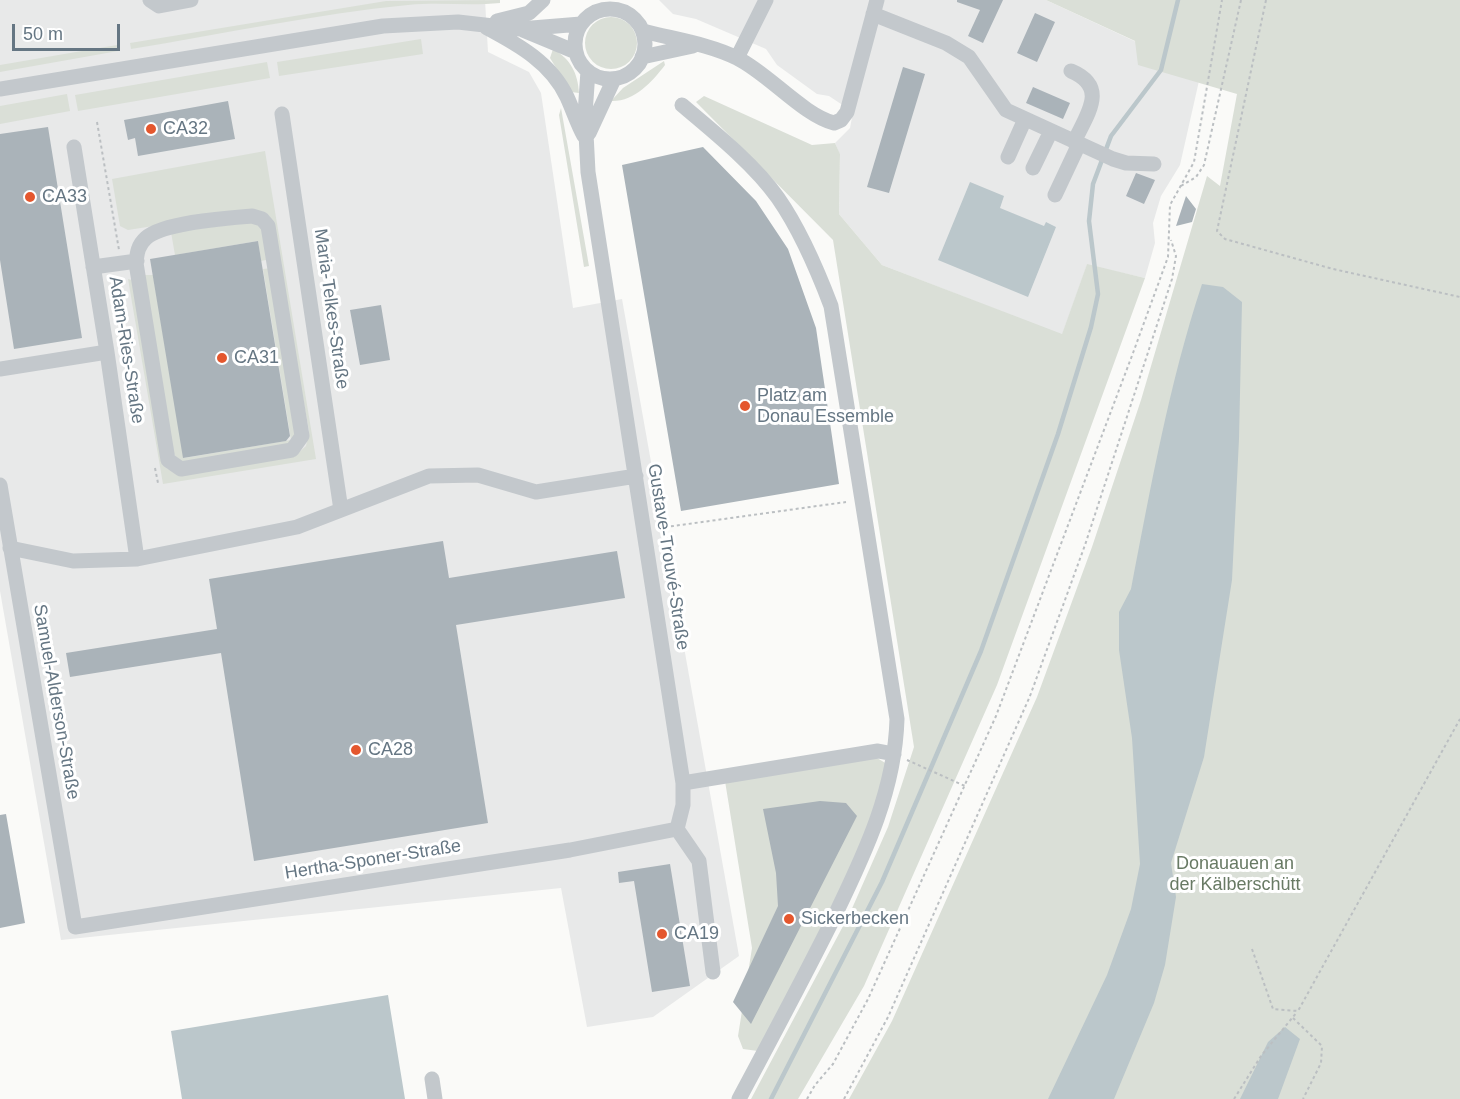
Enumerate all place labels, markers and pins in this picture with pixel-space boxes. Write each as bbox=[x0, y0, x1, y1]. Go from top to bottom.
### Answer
place label: CA32 bbox=[163, 118, 208, 140]
marker: CA32 bbox=[144, 122, 158, 136]
place label: CA33 bbox=[42, 186, 87, 208]
marker: CA33 bbox=[23, 190, 37, 204]
place label: CA31 bbox=[234, 347, 279, 369]
marker: CA31 bbox=[215, 351, 229, 365]
place label: Platz am Donau Essemble bbox=[757, 385, 894, 428]
marker: Platz am Donau Essemble bbox=[738, 399, 752, 413]
place label: CA28 bbox=[368, 739, 413, 761]
marker: CA28 bbox=[349, 743, 363, 757]
place label: Sickerbecken bbox=[801, 908, 909, 930]
marker: Sickerbecken bbox=[782, 912, 796, 926]
place label: CA19 bbox=[674, 923, 719, 945]
marker: CA19 bbox=[655, 927, 669, 941]

